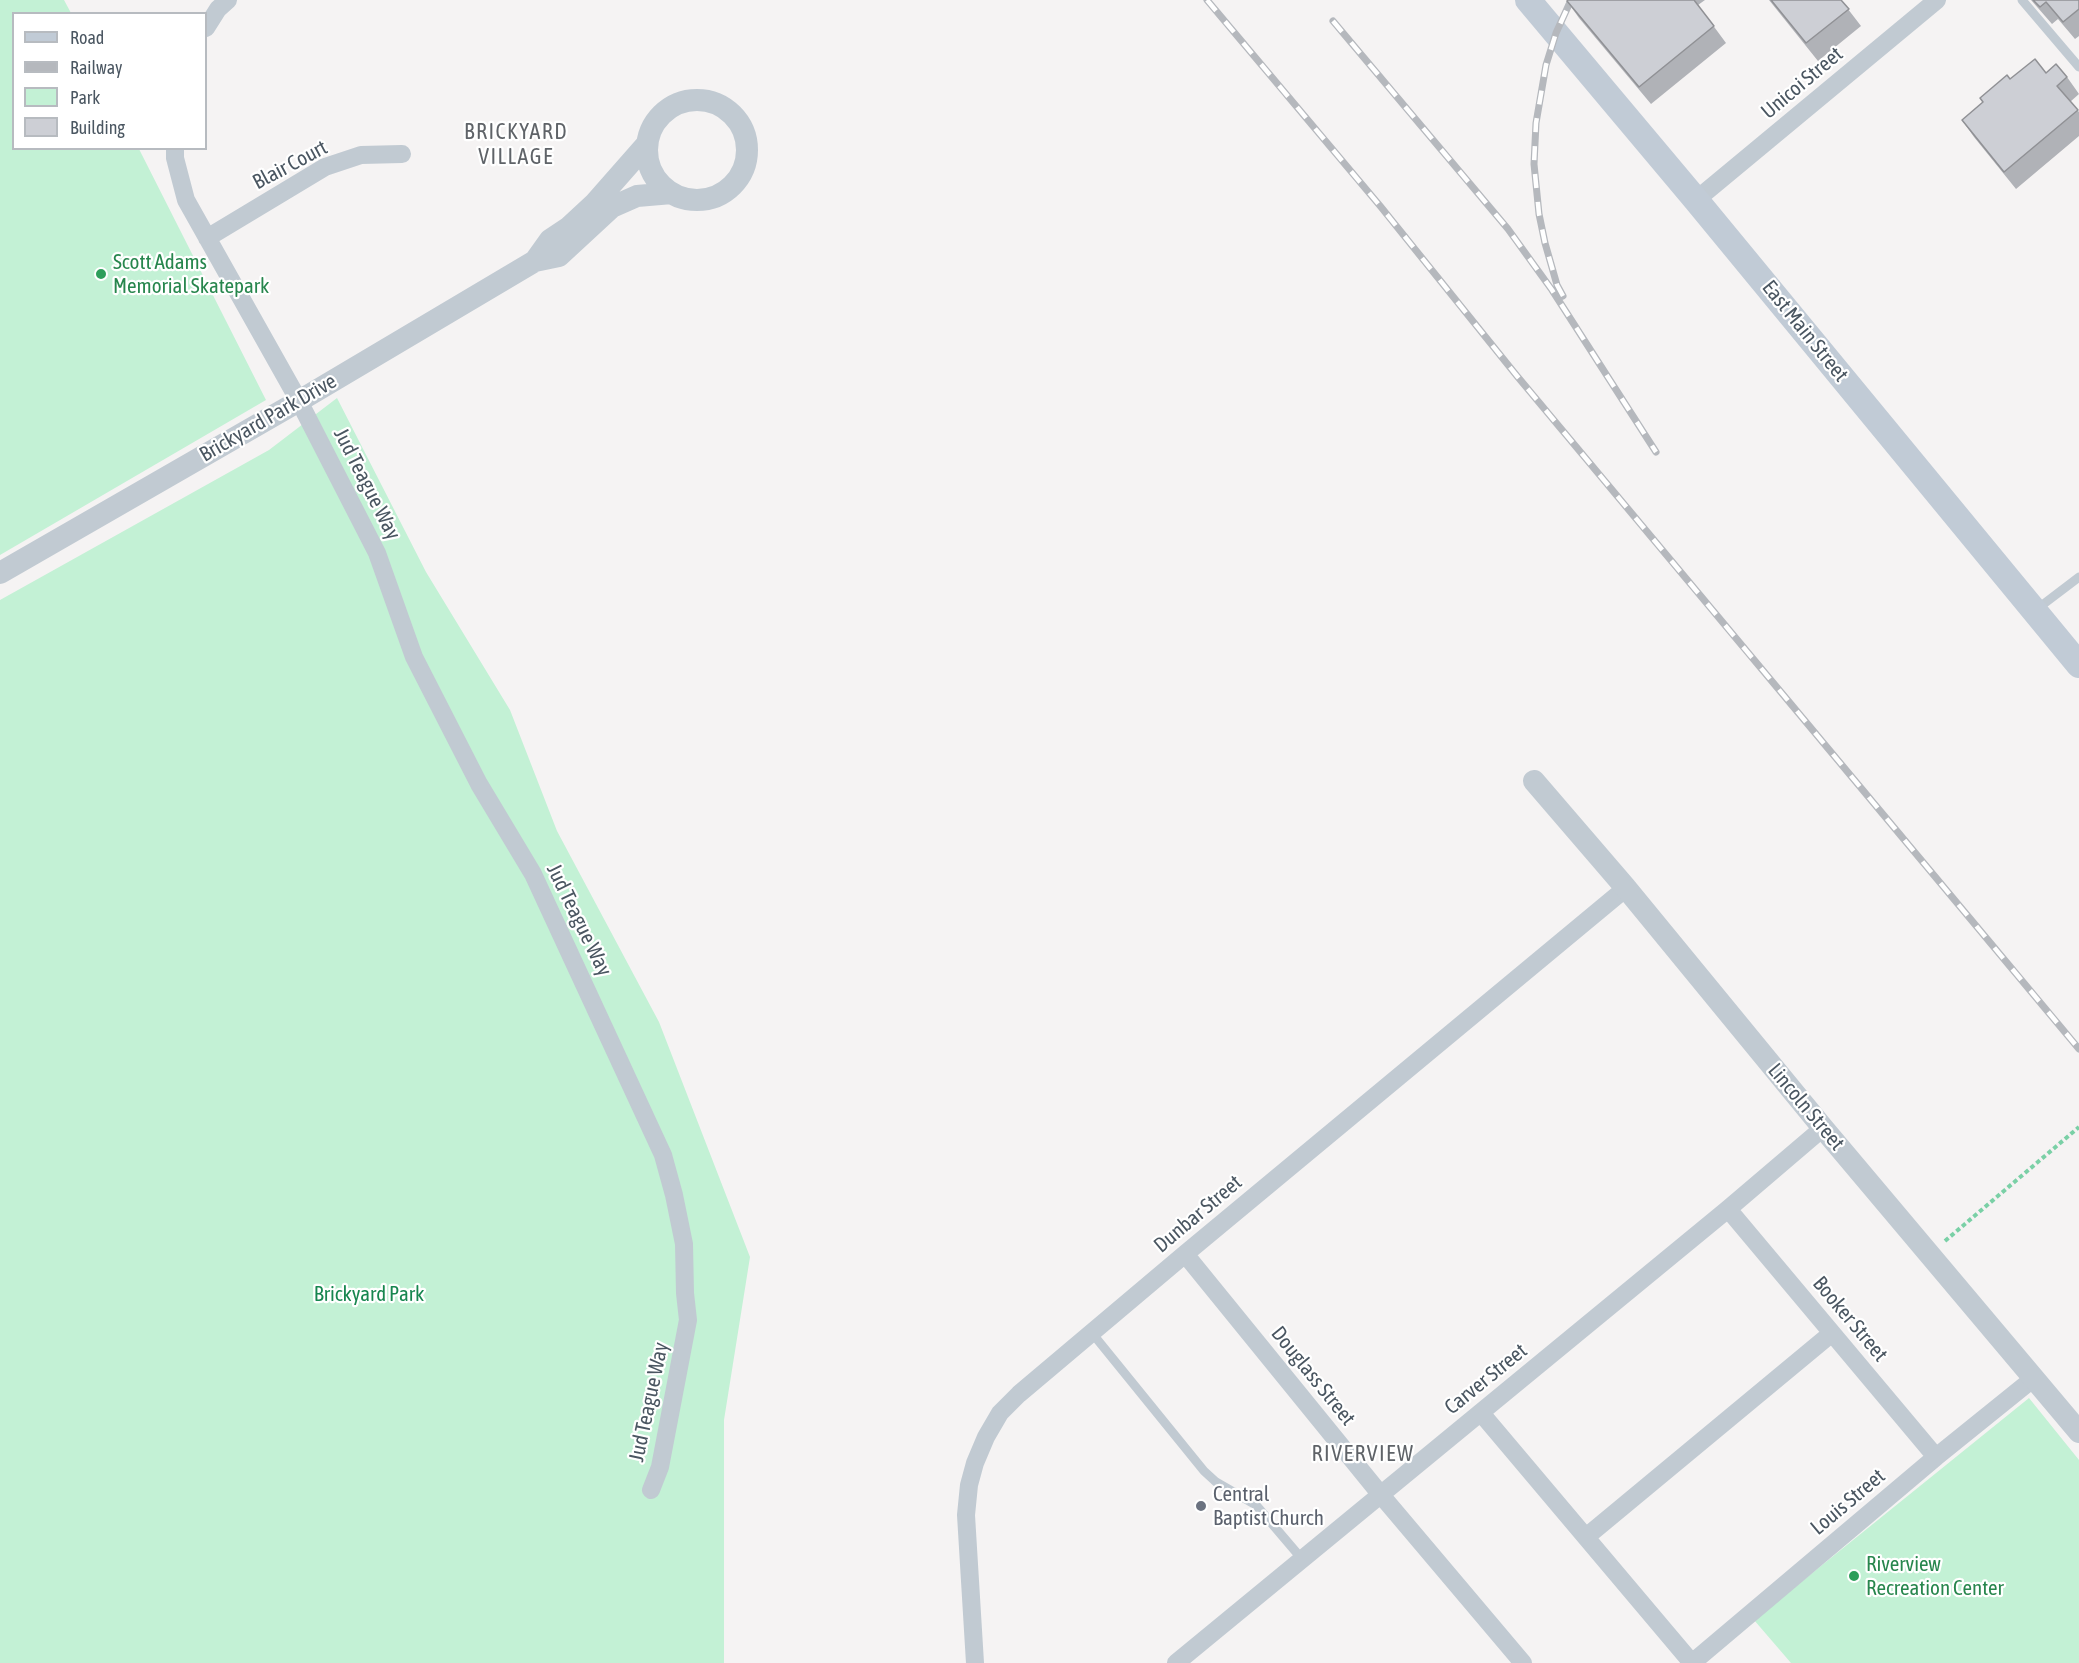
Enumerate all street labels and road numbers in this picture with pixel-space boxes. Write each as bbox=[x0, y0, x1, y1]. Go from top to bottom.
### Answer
street label: Unicoi Street bbox=[1756, 42, 1848, 124]
street label: Blair Court bbox=[248, 135, 332, 195]
street label: East Main Street bbox=[1757, 275, 1853, 387]
street label: Brickyard Park Drive bbox=[195, 369, 341, 467]
street label: Jud Teague Way bbox=[328, 424, 406, 544]
street label: Jud Teague Way bbox=[541, 860, 617, 980]
street label: Lincoln Street bbox=[1762, 1058, 1850, 1156]
street label: Dunbar Street bbox=[1149, 1170, 1247, 1258]
street label: Booker Street bbox=[1807, 1271, 1893, 1367]
street label: Douglass Street bbox=[1265, 1321, 1361, 1431]
street label: Carver Street bbox=[1440, 1338, 1532, 1420]
street label: Jud Teague Way bbox=[624, 1340, 674, 1464]
street label: Louis Street bbox=[1806, 1464, 1890, 1540]

